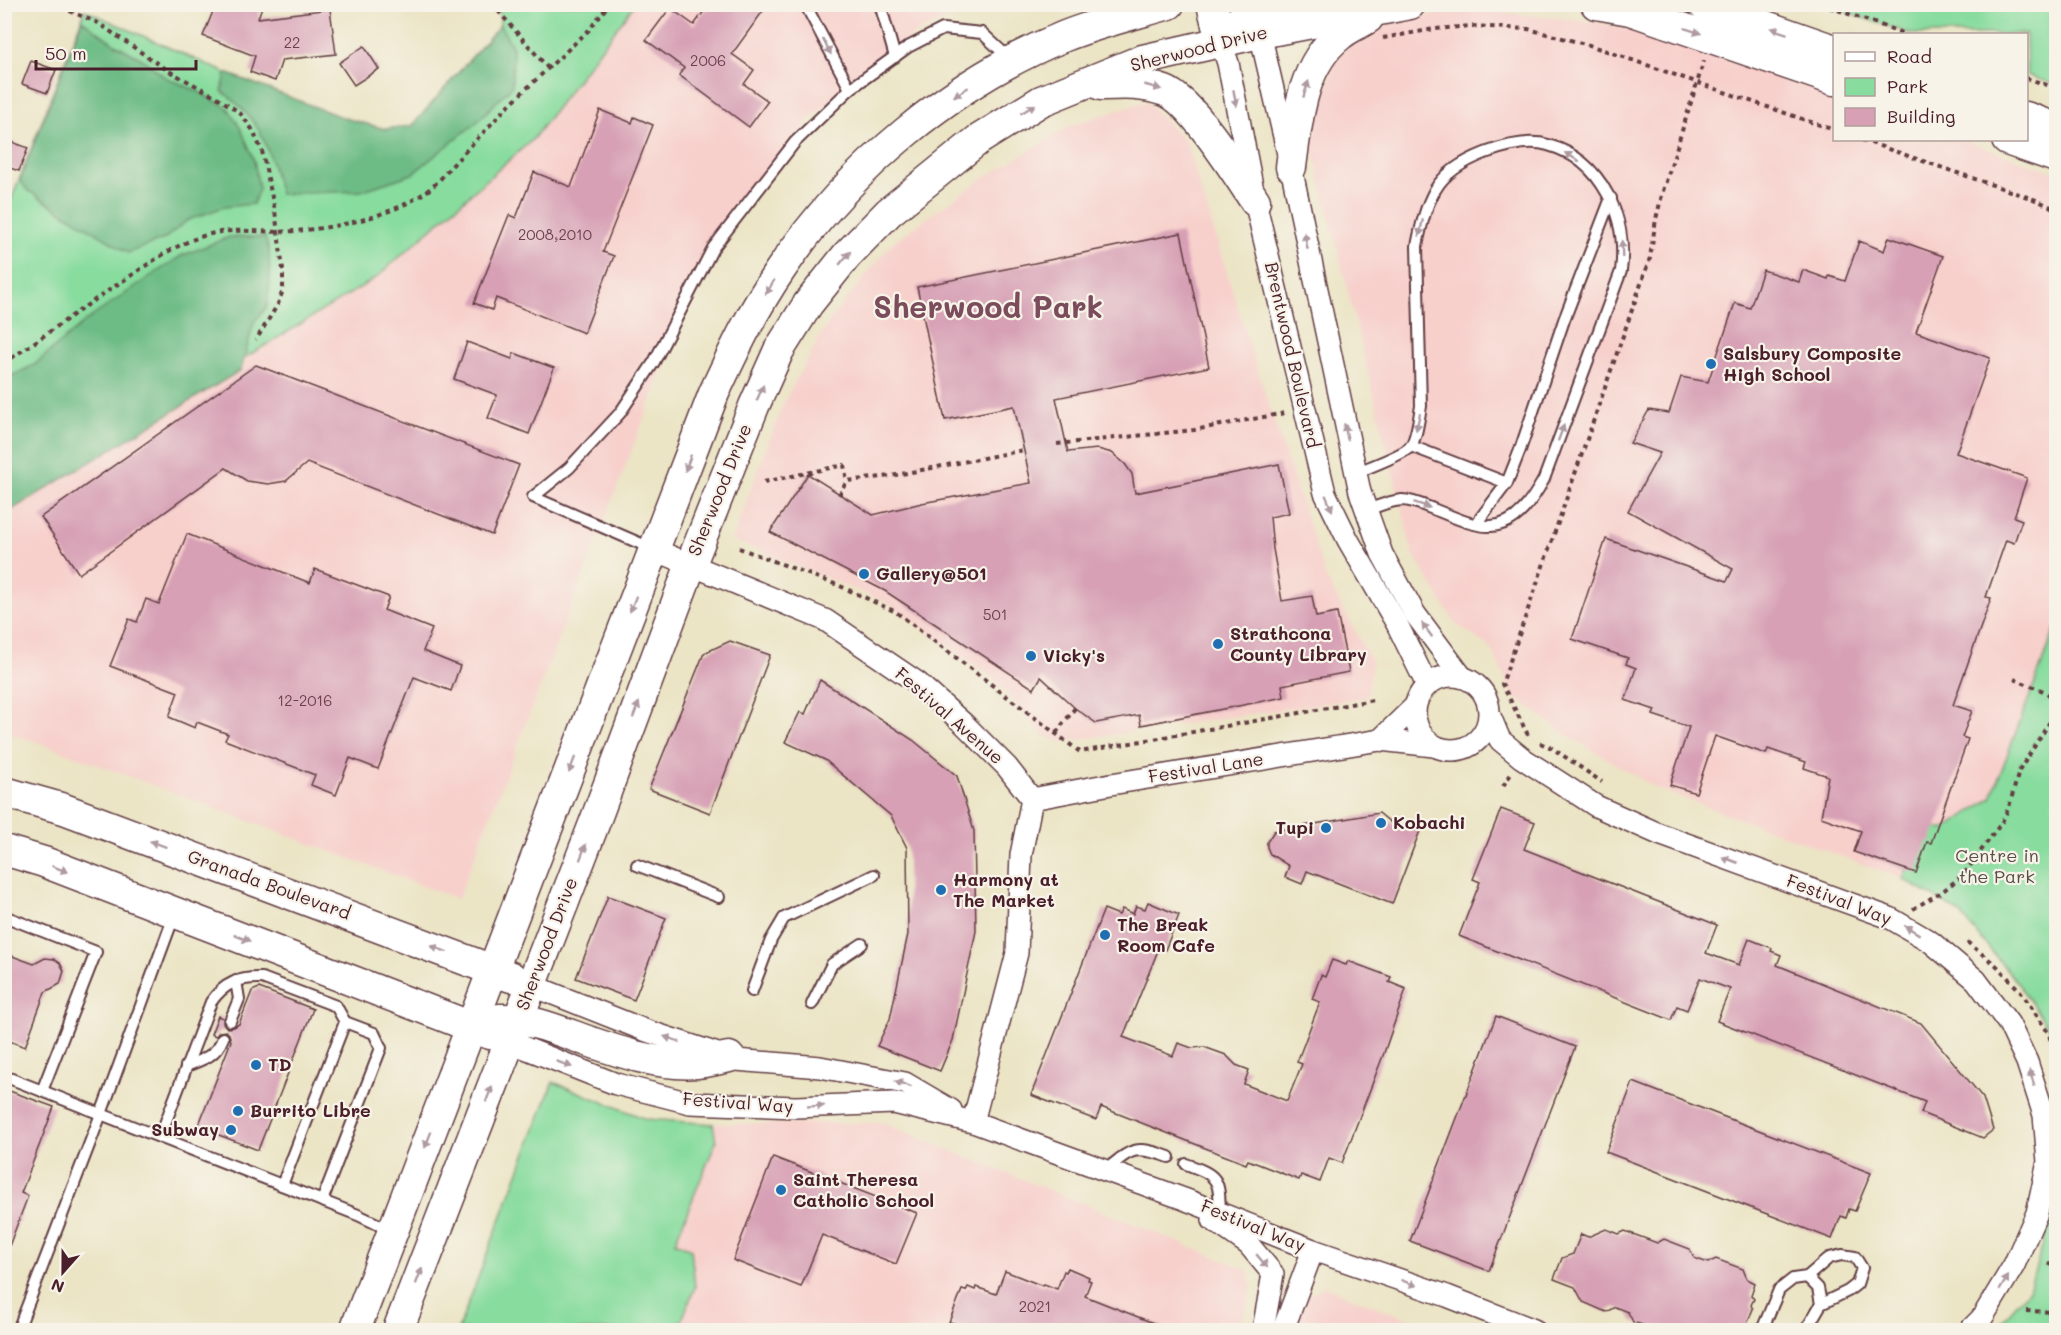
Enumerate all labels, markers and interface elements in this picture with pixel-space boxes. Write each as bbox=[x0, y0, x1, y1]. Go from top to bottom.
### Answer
street label: Sherwood Drive bbox=[1128, 19, 1270, 77]
one-way arrow bbox=[1770, 26, 1788, 36]
one-way arrow bbox=[1684, 27, 1702, 36]
house number: 22 bbox=[284, 32, 300, 52]
scale bar bbox=[36, 33, 196, 71]
legend bbox=[1833, 33, 2028, 141]
one-way arrow bbox=[822, 38, 832, 56]
text: 50 m bbox=[45, 41, 87, 65]
text: Road bbox=[1887, 44, 1932, 68]
house number: 2006 bbox=[690, 50, 726, 70]
text: Park bbox=[1887, 74, 1928, 98]
one-way arrow bbox=[1302, 80, 1311, 98]
one-way arrow bbox=[1144, 83, 1162, 92]
one-way arrow bbox=[953, 86, 970, 97]
one-way arrow bbox=[1231, 89, 1240, 108]
one-way arrow bbox=[1020, 104, 1036, 115]
text: Building bbox=[1887, 104, 1955, 128]
one-way arrow bbox=[1564, 151, 1580, 162]
one-way arrow bbox=[1416, 218, 1425, 237]
house number: 2008,2010 bbox=[518, 224, 592, 244]
one-way arrow bbox=[1301, 231, 1310, 250]
one-way arrow bbox=[1617, 240, 1627, 259]
one-way arrow bbox=[838, 251, 851, 266]
street label: Brentwood Boulevard bbox=[1260, 259, 1326, 450]
one-way arrow bbox=[764, 278, 775, 295]
district label: Sherwood Park bbox=[873, 286, 1103, 326]
place label: Salsbury Composite High School bbox=[1723, 341, 1902, 386]
marker: Salsbury Composite High School bbox=[1704, 357, 1718, 371]
one-way arrow bbox=[755, 384, 764, 401]
one-way arrow bbox=[1412, 413, 1422, 431]
street label: Sherwood Drive bbox=[682, 420, 757, 559]
one-way arrow bbox=[1341, 422, 1350, 441]
one-way arrow bbox=[1557, 424, 1566, 442]
one-way arrow bbox=[683, 454, 692, 472]
one-way arrow bbox=[1324, 494, 1334, 512]
one-way arrow bbox=[1413, 501, 1431, 511]
place label: Gallery@501 bbox=[876, 561, 987, 585]
marker: Gallery@501 bbox=[857, 567, 871, 581]
one-way arrow bbox=[628, 595, 637, 613]
house number: 501 bbox=[983, 604, 1007, 624]
place label: Strathcona County Library bbox=[1230, 621, 1367, 666]
one-way arrow bbox=[1421, 622, 1433, 637]
marker: Strathcona County Library bbox=[1211, 637, 1225, 651]
place label: Vicky's bbox=[1043, 643, 1105, 667]
marker: Vicky's bbox=[1024, 649, 1038, 663]
street label: Festival Avenue bbox=[890, 661, 1009, 769]
house number: 12-2016 bbox=[278, 690, 332, 710]
one-way arrow bbox=[632, 701, 642, 719]
street label: Festival Lane bbox=[1147, 746, 1265, 788]
one-way arrow bbox=[566, 756, 576, 774]
place label: Kobachi bbox=[1393, 810, 1466, 834]
place label: Tupi bbox=[1276, 815, 1314, 839]
marker: Kobachi bbox=[1374, 816, 1388, 830]
marker: Tupi bbox=[1319, 821, 1333, 835]
one-way arrow bbox=[148, 838, 166, 848]
street label: Granada Boulevard bbox=[185, 843, 354, 925]
one-way arrow bbox=[578, 843, 588, 861]
park label: Centre in the Park bbox=[1955, 843, 2039, 888]
one-way arrow bbox=[1721, 854, 1739, 864]
one-way arrow bbox=[51, 864, 69, 874]
place label: Harmony at The Market bbox=[953, 867, 1059, 912]
street label: Festival Way bbox=[1783, 868, 1895, 930]
street label: Sherwood Drive bbox=[510, 874, 582, 1014]
marker: Harmony at The Market bbox=[934, 883, 948, 897]
place label: The Break Room Cafe bbox=[1117, 912, 1215, 957]
one-way arrow bbox=[1904, 925, 1920, 936]
marker: The Break Room Cafe bbox=[1098, 928, 1112, 942]
one-way arrow bbox=[233, 934, 251, 944]
one-way arrow bbox=[429, 944, 447, 954]
one-way arrow bbox=[663, 1034, 681, 1043]
place label: TD bbox=[268, 1052, 292, 1076]
marker: TD bbox=[249, 1058, 263, 1072]
one-way arrow bbox=[555, 1059, 573, 1069]
one-way arrow bbox=[2027, 1069, 2037, 1087]
one-way arrow bbox=[894, 1079, 912, 1089]
one-way arrow bbox=[485, 1085, 495, 1103]
street label: Festival Way bbox=[682, 1086, 794, 1118]
place label: Burrito Libre bbox=[250, 1098, 371, 1122]
one-way arrow bbox=[807, 1102, 826, 1111]
marker: Burrito Libre bbox=[231, 1104, 245, 1118]
place label: Subway bbox=[151, 1117, 219, 1141]
marker: Subway bbox=[224, 1123, 238, 1137]
one-way arrow bbox=[423, 1131, 432, 1149]
place label: Saint Theresa Catholic School bbox=[793, 1167, 934, 1212]
marker: Saint Theresa Catholic School bbox=[774, 1183, 788, 1197]
street label: Festival Way bbox=[1198, 1193, 1309, 1257]
north arrow bbox=[33, 1242, 93, 1302]
one-way arrow bbox=[1255, 1253, 1268, 1268]
one-way arrow bbox=[415, 1267, 424, 1285]
text: N bbox=[48, 1274, 67, 1298]
one-way arrow bbox=[1998, 1275, 2009, 1291]
one-way arrow bbox=[1400, 1278, 1418, 1288]
house number: 2021 bbox=[1019, 1296, 1051, 1316]

